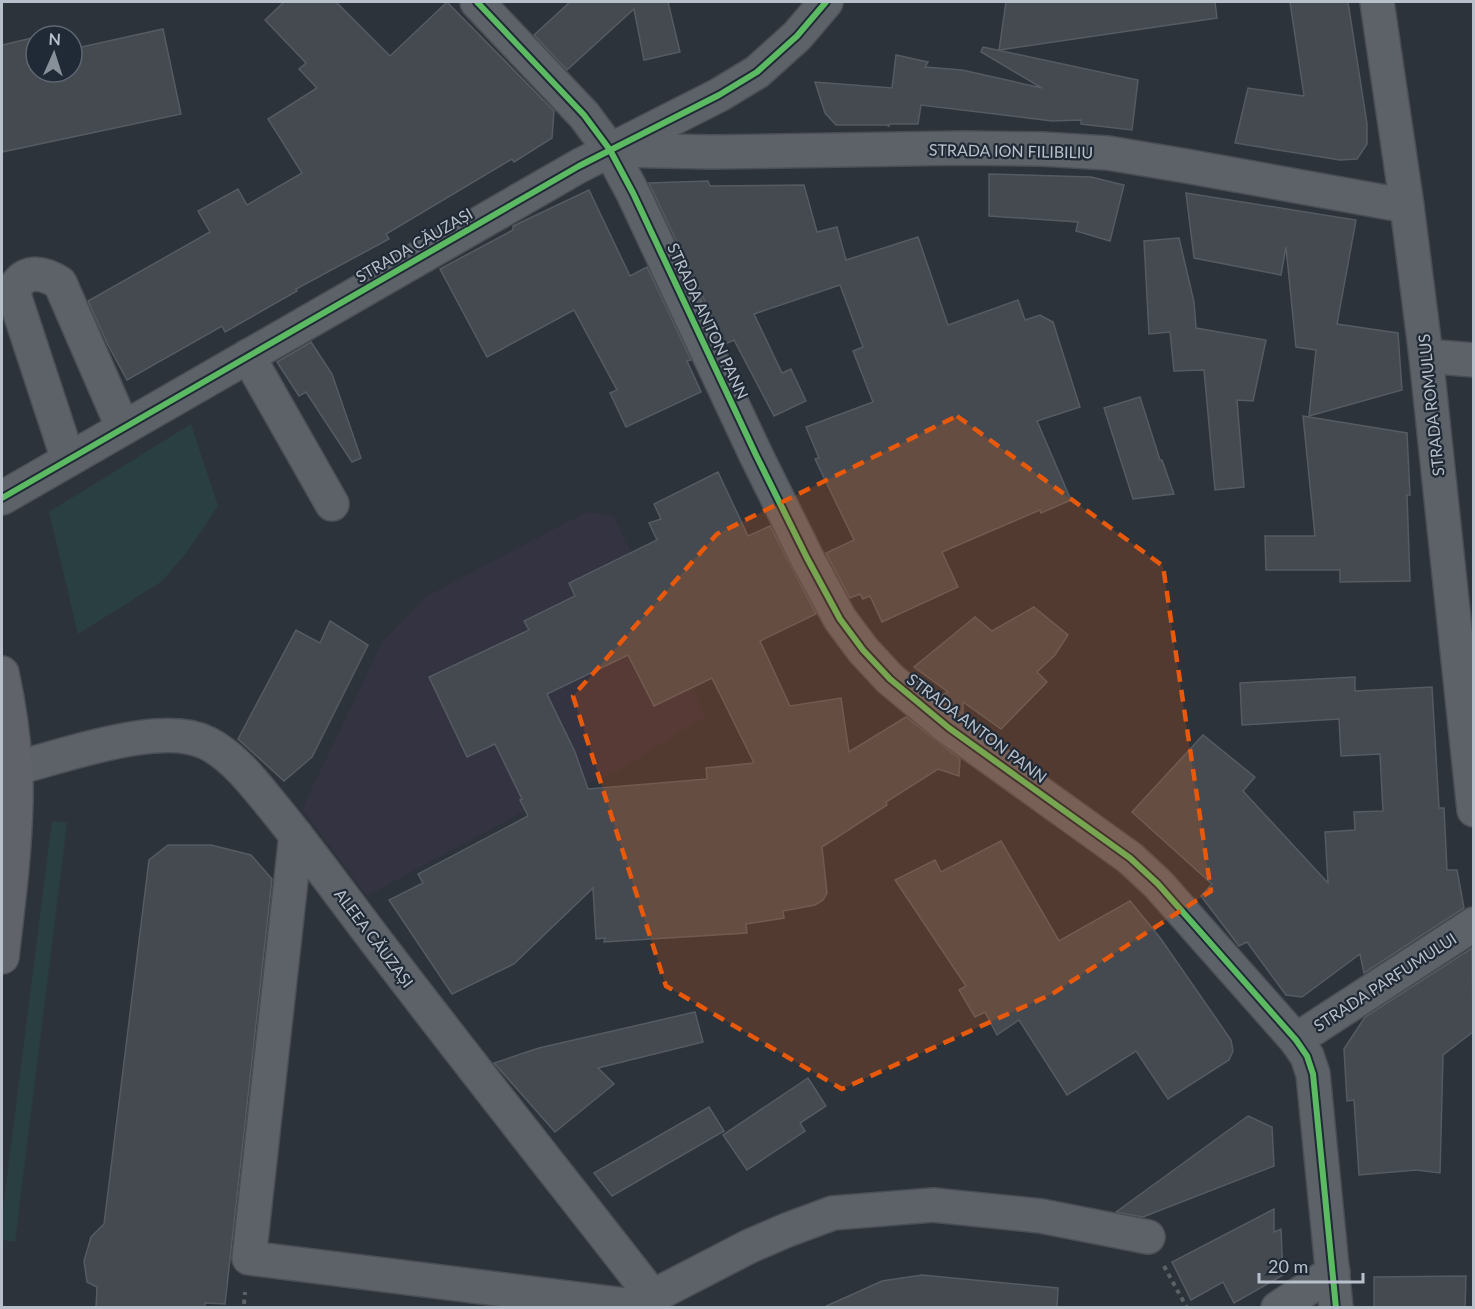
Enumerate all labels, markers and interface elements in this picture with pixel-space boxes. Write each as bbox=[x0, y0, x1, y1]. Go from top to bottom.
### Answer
north arrow bbox=[24, 24, 84, 84]
text: N bbox=[48, 29, 61, 48]
street label: STRADA ION FILIBILIU bbox=[929, 140, 1093, 161]
street label: STRADA CĂUZAȘI bbox=[352, 203, 476, 286]
street label: STRADA ANTON PANN bbox=[664, 240, 753, 402]
street label: STRADA ROMULUS bbox=[1414, 333, 1447, 477]
street label: STRADA ANTON PANN bbox=[904, 669, 1051, 786]
street label: ALEEA CĂUZAȘI bbox=[331, 885, 418, 991]
street label: STRADA PARFUMULUI bbox=[1310, 928, 1460, 1035]
scale bar bbox=[1259, 1246, 1362, 1284]
text: 20 m bbox=[1268, 1255, 1308, 1277]

